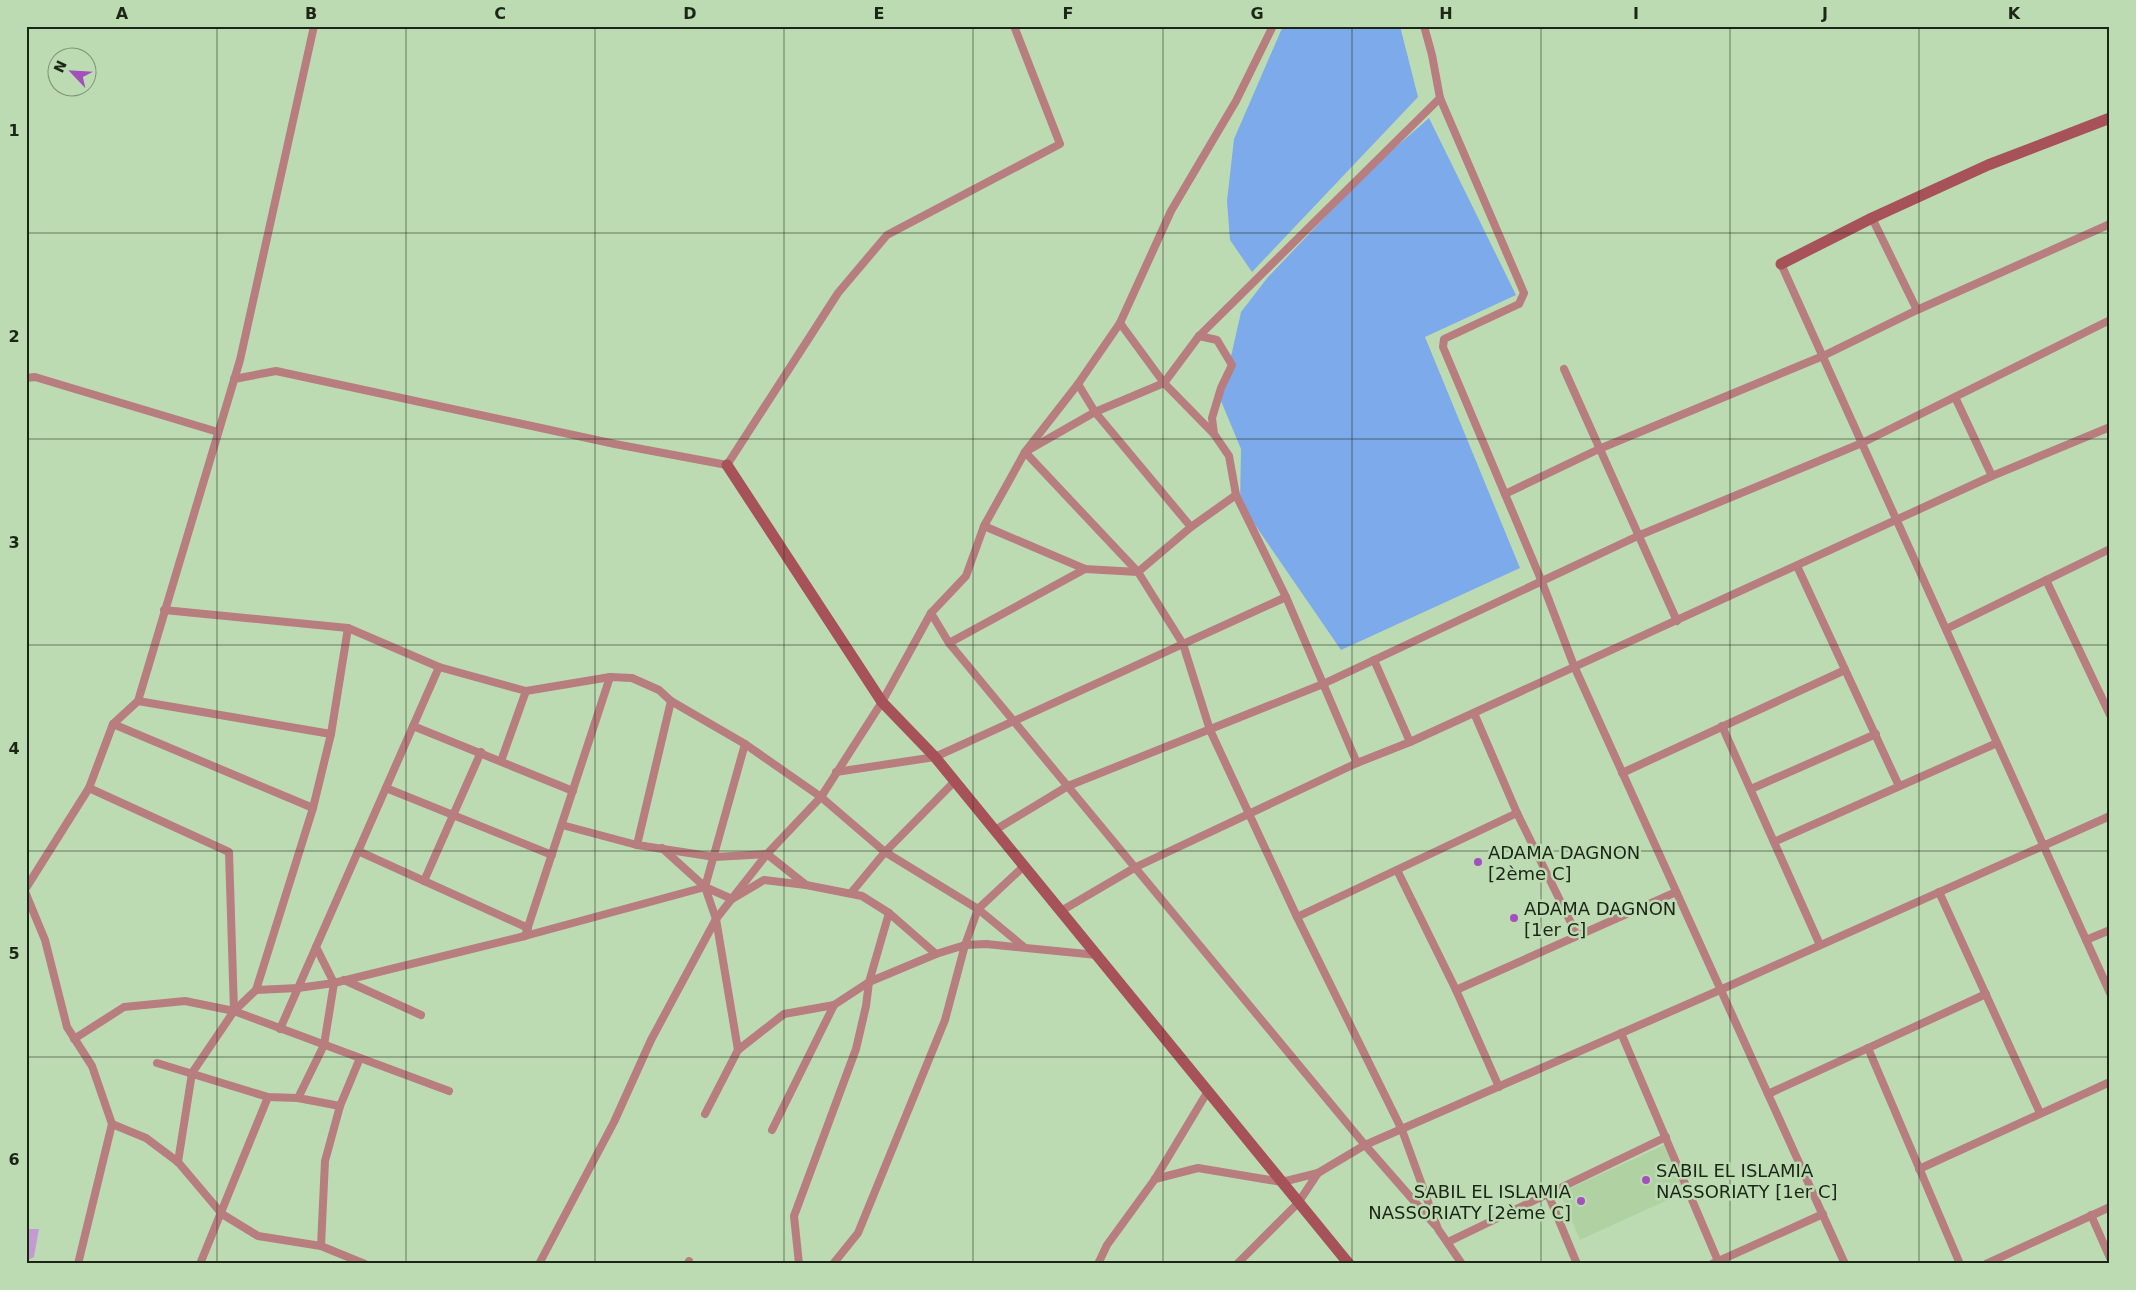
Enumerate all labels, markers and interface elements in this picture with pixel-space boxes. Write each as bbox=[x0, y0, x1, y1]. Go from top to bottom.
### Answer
text: A bbox=[116, 4, 129, 23]
text: B bbox=[305, 4, 317, 23]
text: C bbox=[494, 4, 506, 23]
text: D bbox=[683, 4, 697, 23]
text: E bbox=[874, 4, 884, 23]
text: F bbox=[1063, 4, 1073, 23]
text: G bbox=[1250, 4, 1264, 23]
text: H bbox=[1439, 4, 1453, 23]
text: I bbox=[1633, 4, 1639, 23]
text: J bbox=[1821, 4, 1828, 23]
text: K bbox=[2008, 4, 2021, 23]
north arrow bbox=[48, 48, 98, 98]
text: N bbox=[50, 58, 70, 75]
text: 1 bbox=[8, 121, 20, 140]
text: 2 bbox=[8, 327, 20, 346]
text: 3 bbox=[8, 533, 20, 552]
text: 4 bbox=[8, 739, 20, 758]
place label: ADAMA DAGNON [2ème C] bbox=[1488, 842, 1640, 884]
marker: ADAMA DAGNON [2ème C] bbox=[1472, 856, 1484, 868]
place label: ADAMA DAGNON [1er C] bbox=[1524, 898, 1676, 940]
marker: ADAMA DAGNON [1er C] bbox=[1508, 912, 1520, 924]
text: 5 bbox=[8, 944, 20, 963]
text: 6 bbox=[8, 1150, 20, 1169]
place label: SABIL EL ISLAMIA NASSORIATY [1er C] bbox=[1656, 1160, 1838, 1202]
marker: SABIL EL ISLAMIA NASSORIATY [1er C] bbox=[1640, 1174, 1652, 1186]
place label: SABIL EL ISLAMIA NASSORIATY [2ème C] bbox=[1368, 1181, 1572, 1223]
marker: SABIL EL ISLAMIA NASSORIATY [2ème C] bbox=[1575, 1195, 1587, 1207]

